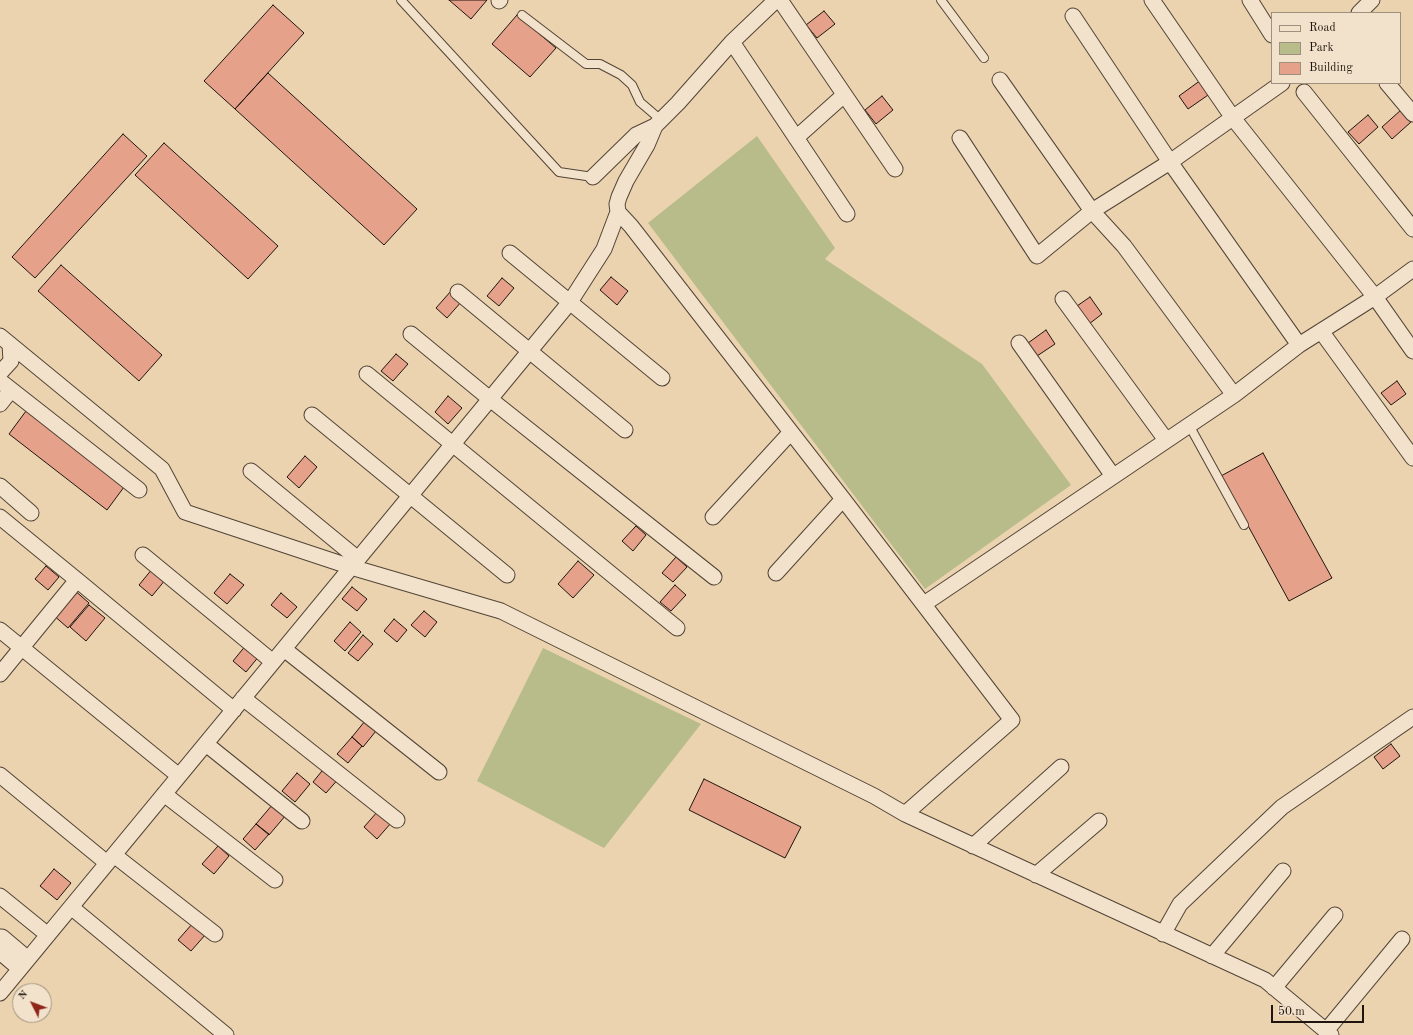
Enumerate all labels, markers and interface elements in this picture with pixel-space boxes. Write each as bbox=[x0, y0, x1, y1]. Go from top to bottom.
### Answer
legend bbox=[1271, 12, 1401, 84]
text: Road bbox=[1309, 22, 1336, 34]
text: Park bbox=[1309, 42, 1334, 54]
text: Building bbox=[1309, 62, 1353, 74]
north arrow bbox=[12, 983, 52, 1023]
text: N bbox=[17, 989, 30, 1002]
scale bar bbox=[1273, 997, 1366, 1023]
text: 50 m bbox=[1278, 1006, 1305, 1018]

